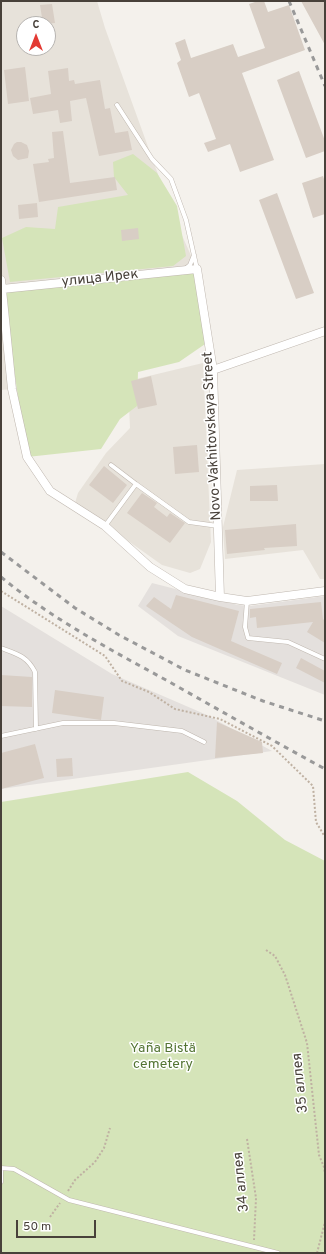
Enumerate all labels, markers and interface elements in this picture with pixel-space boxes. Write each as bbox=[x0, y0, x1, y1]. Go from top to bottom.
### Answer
north arrow bbox=[16, 16, 56, 56]
text: С bbox=[32, 18, 40, 32]
street label: улица Ирек bbox=[61, 267, 139, 291]
street label: Novo-Vakhitovskaya Street bbox=[200, 351, 226, 521]
park label: Yaña Bistä cemetery bbox=[130, 1041, 196, 1074]
street label: 35 аллея bbox=[289, 1052, 313, 1114]
street label: 34 аллея bbox=[230, 1151, 254, 1213]
scale bar bbox=[18, 1212, 98, 1238]
text: 50 m bbox=[23, 1219, 51, 1235]

